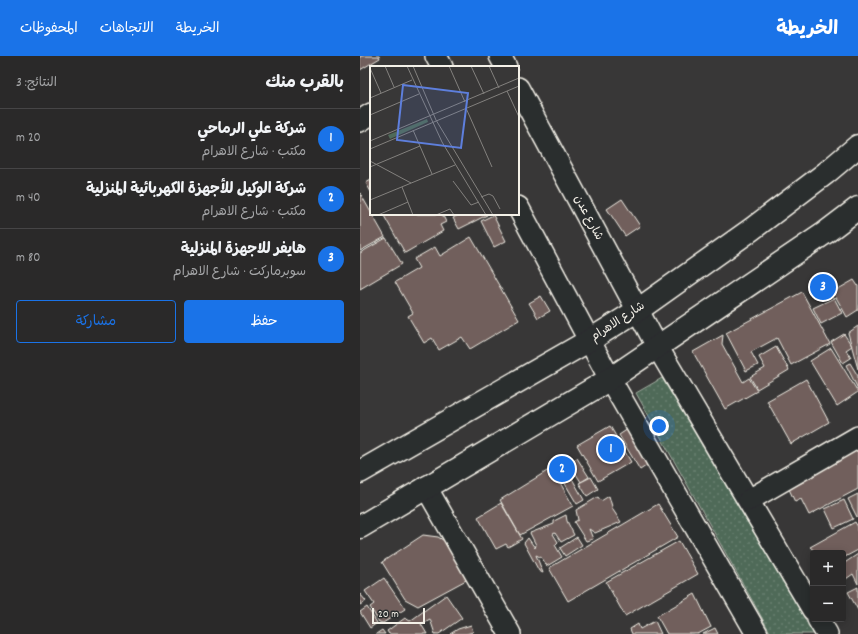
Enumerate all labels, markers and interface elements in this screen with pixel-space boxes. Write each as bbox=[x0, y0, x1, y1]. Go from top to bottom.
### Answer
text: الخريطة bbox=[776, 17, 838, 44]
text: المحفوظات bbox=[20, 19, 78, 39]
text: الاتجاهات bbox=[100, 19, 154, 39]
text: الخريطة bbox=[176, 19, 219, 39]
inset map bbox=[370, 66, 519, 215]
text: بالقرب منك bbox=[266, 72, 344, 96]
text: النتائج: 3 bbox=[16, 74, 57, 93]
text: شركة علي الرماحي bbox=[198, 119, 306, 141]
text: 20 m bbox=[16, 129, 41, 148]
text: 1 bbox=[330, 129, 332, 148]
text: مكتب · شارع الاهرام bbox=[201, 143, 306, 162]
text: شركة الوكيل للأجهزة الكهربائية المنزلية bbox=[86, 179, 306, 201]
text: 40 m bbox=[16, 189, 40, 208]
text: 2 bbox=[328, 189, 334, 208]
street label: شارع عدن bbox=[569, 192, 607, 244]
text: مكتب · شارع الاهرام bbox=[201, 203, 306, 222]
text: هايفر للاجهزة المنزلية bbox=[181, 239, 306, 261]
text: 80 m bbox=[16, 249, 40, 268]
text: 3 bbox=[328, 249, 334, 268]
text: سوبرماركت · شارع الاهرام bbox=[173, 263, 306, 282]
pin: 3 bbox=[810, 272, 836, 302]
street label: شارع الاهرام bbox=[587, 298, 649, 346]
button: مشاركة bbox=[16, 300, 176, 343]
button: حفظ bbox=[184, 300, 344, 343]
your location bbox=[649, 416, 669, 436]
pin: 1 bbox=[598, 434, 624, 464]
pin: 2 bbox=[549, 454, 575, 484]
map controls bbox=[810, 550, 846, 622]
button: + bbox=[810, 550, 846, 586]
button: − bbox=[810, 586, 846, 622]
scale bar bbox=[372, 606, 425, 625]
text: 20 m bbox=[378, 607, 399, 623]

